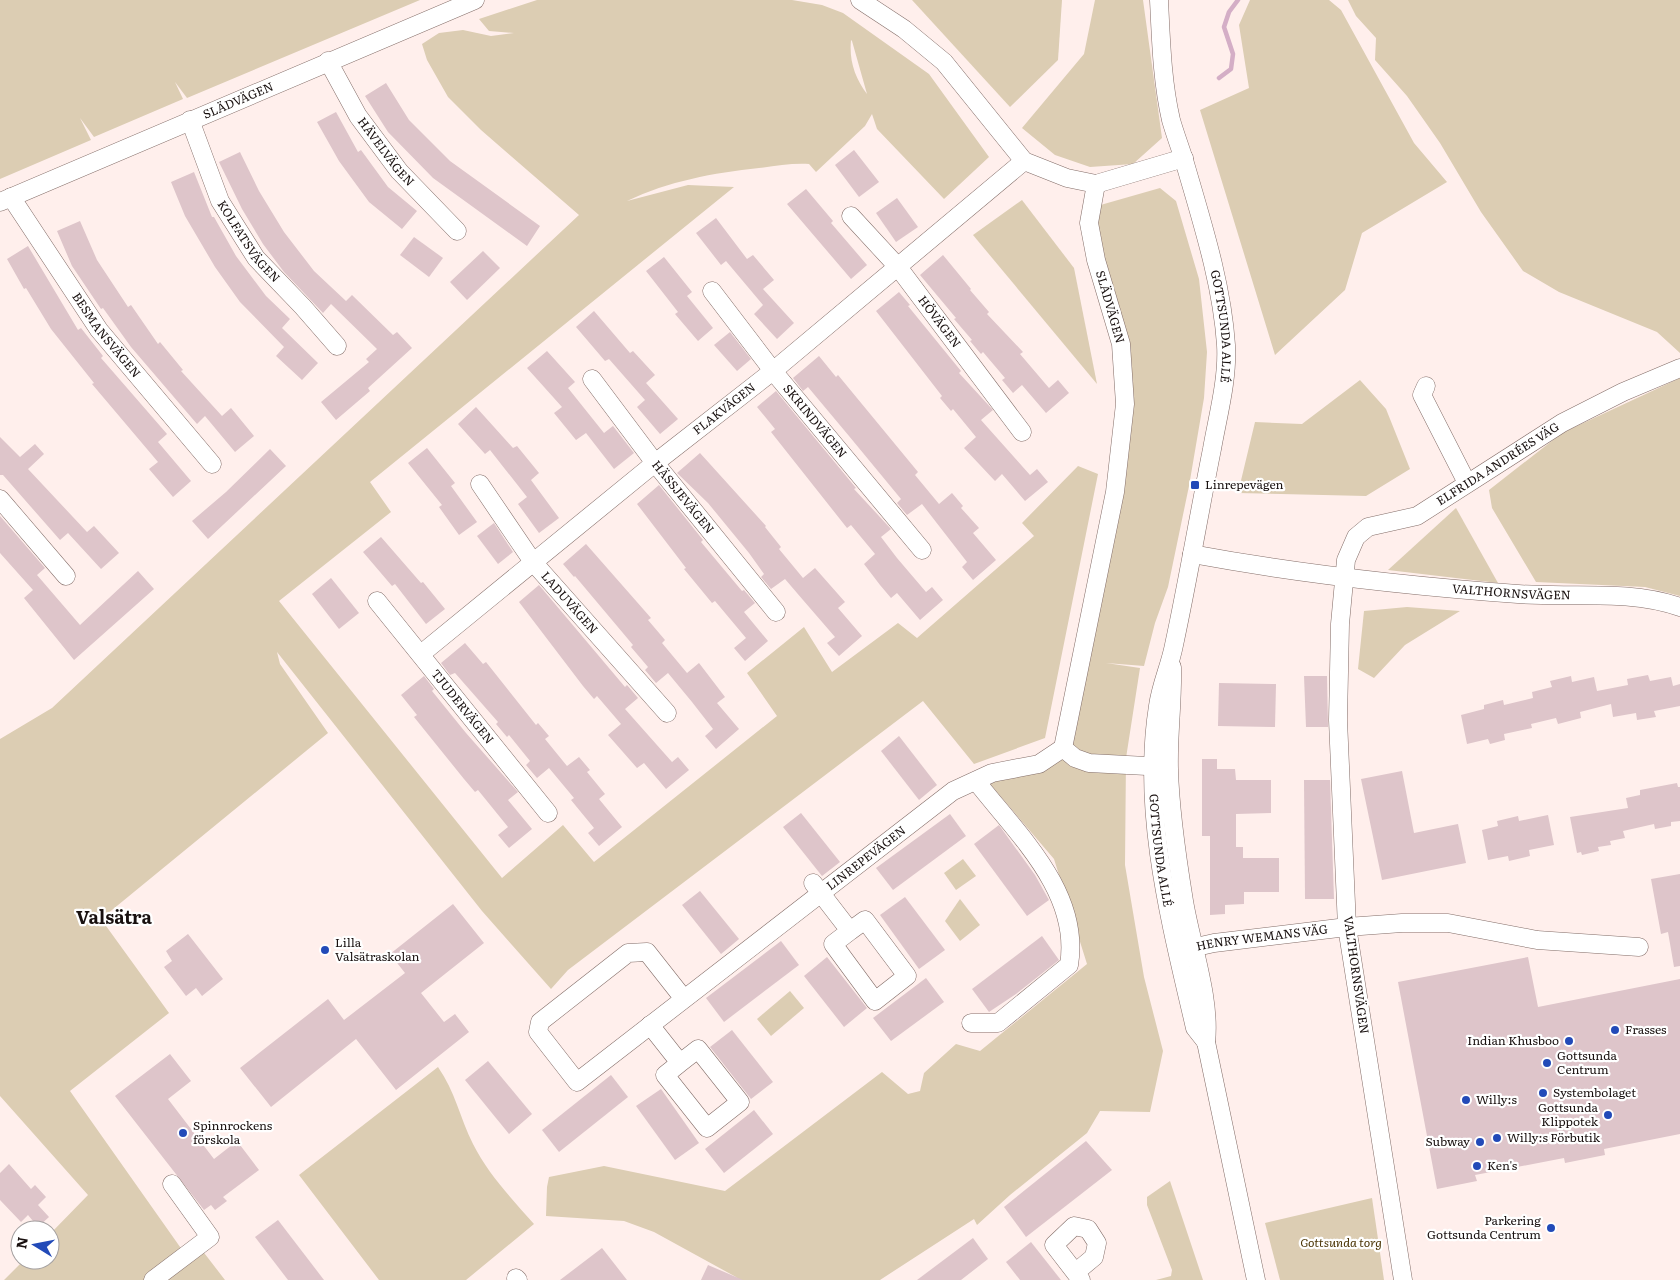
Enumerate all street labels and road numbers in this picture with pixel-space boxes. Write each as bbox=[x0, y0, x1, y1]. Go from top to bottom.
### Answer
street label: SLÄDVÄGEN bbox=[200, 77, 276, 123]
street label: HÄVELVÄGEN bbox=[354, 113, 419, 190]
street label: KOLFATSVÄGEN bbox=[214, 196, 285, 286]
street label: SLÄDVÄGEN bbox=[1092, 268, 1130, 345]
street label: GOTTSUNDA ALLÉ bbox=[1207, 268, 1236, 384]
street label: BESMANSVÄGEN bbox=[69, 289, 145, 381]
street label: HÖVÄGEN bbox=[914, 291, 966, 351]
street label: FLAKVÄGEN bbox=[688, 378, 759, 438]
street label: SKRINDVÄGEN bbox=[779, 380, 852, 461]
street label: ELFRIDA ANDRÉES VÄG bbox=[1432, 417, 1562, 509]
street label: HÄSSJEVÄGEN bbox=[648, 456, 719, 537]
street label: LADUVÄGEN bbox=[537, 567, 603, 637]
street label: VALTHORNSVÄGEN bbox=[1451, 579, 1571, 603]
street label: TJUDERVÄGEN bbox=[428, 665, 499, 747]
street label: GOTTSUNDA ALLÉ bbox=[1145, 793, 1178, 909]
street label: LINREPEVÄGEN bbox=[822, 821, 909, 894]
street label: VALTHORNSVÄGEN bbox=[1340, 915, 1374, 1035]
street label: HENRY WEMANS VÄG bbox=[1194, 919, 1329, 955]

